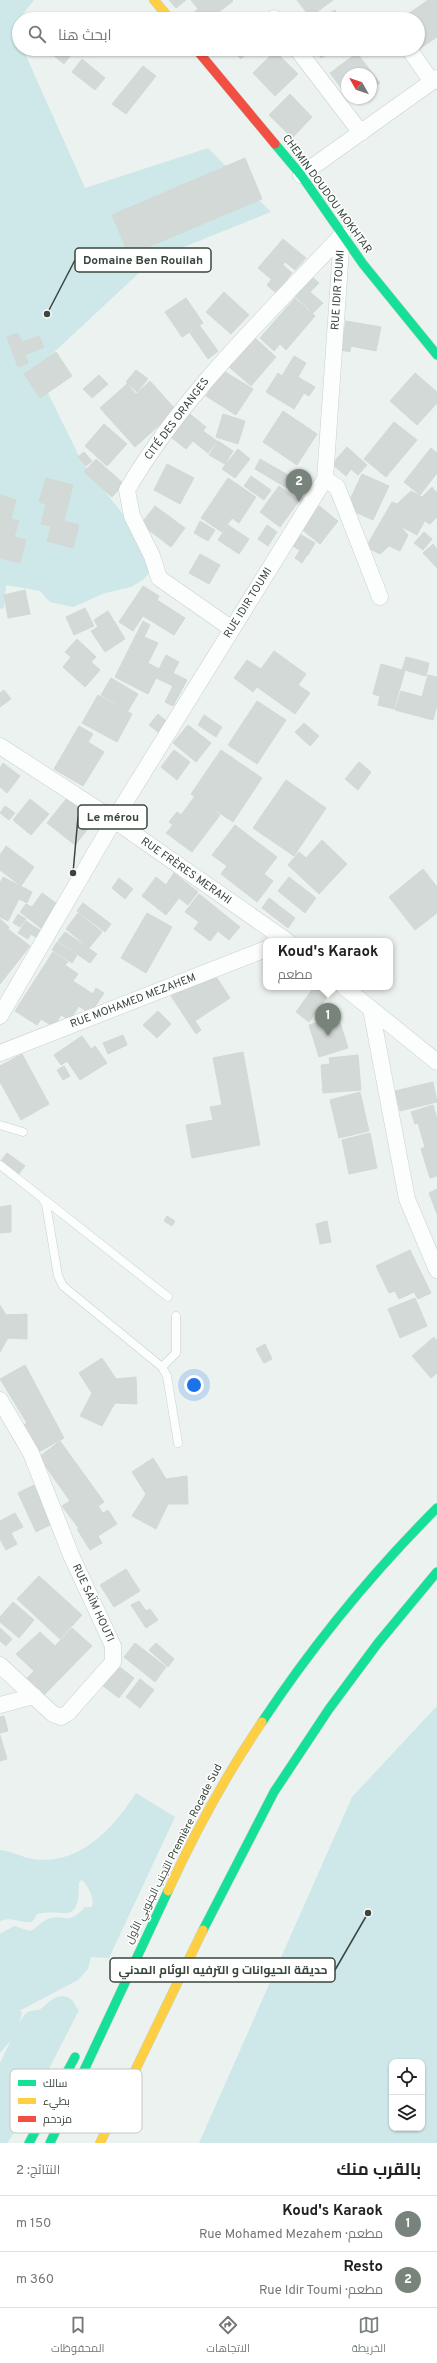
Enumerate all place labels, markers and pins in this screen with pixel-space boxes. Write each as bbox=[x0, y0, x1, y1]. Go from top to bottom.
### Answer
callout: Domaine Ben Rouilah bbox=[75, 248, 211, 272]
pin: 2 bbox=[286, 469, 312, 502]
callout: Le mérou bbox=[78, 805, 147, 829]
pin: 1 bbox=[315, 1003, 341, 1036]
callout: حديقة الحيوانات و الترفيه الوئام المدني bbox=[110, 1958, 335, 1982]

